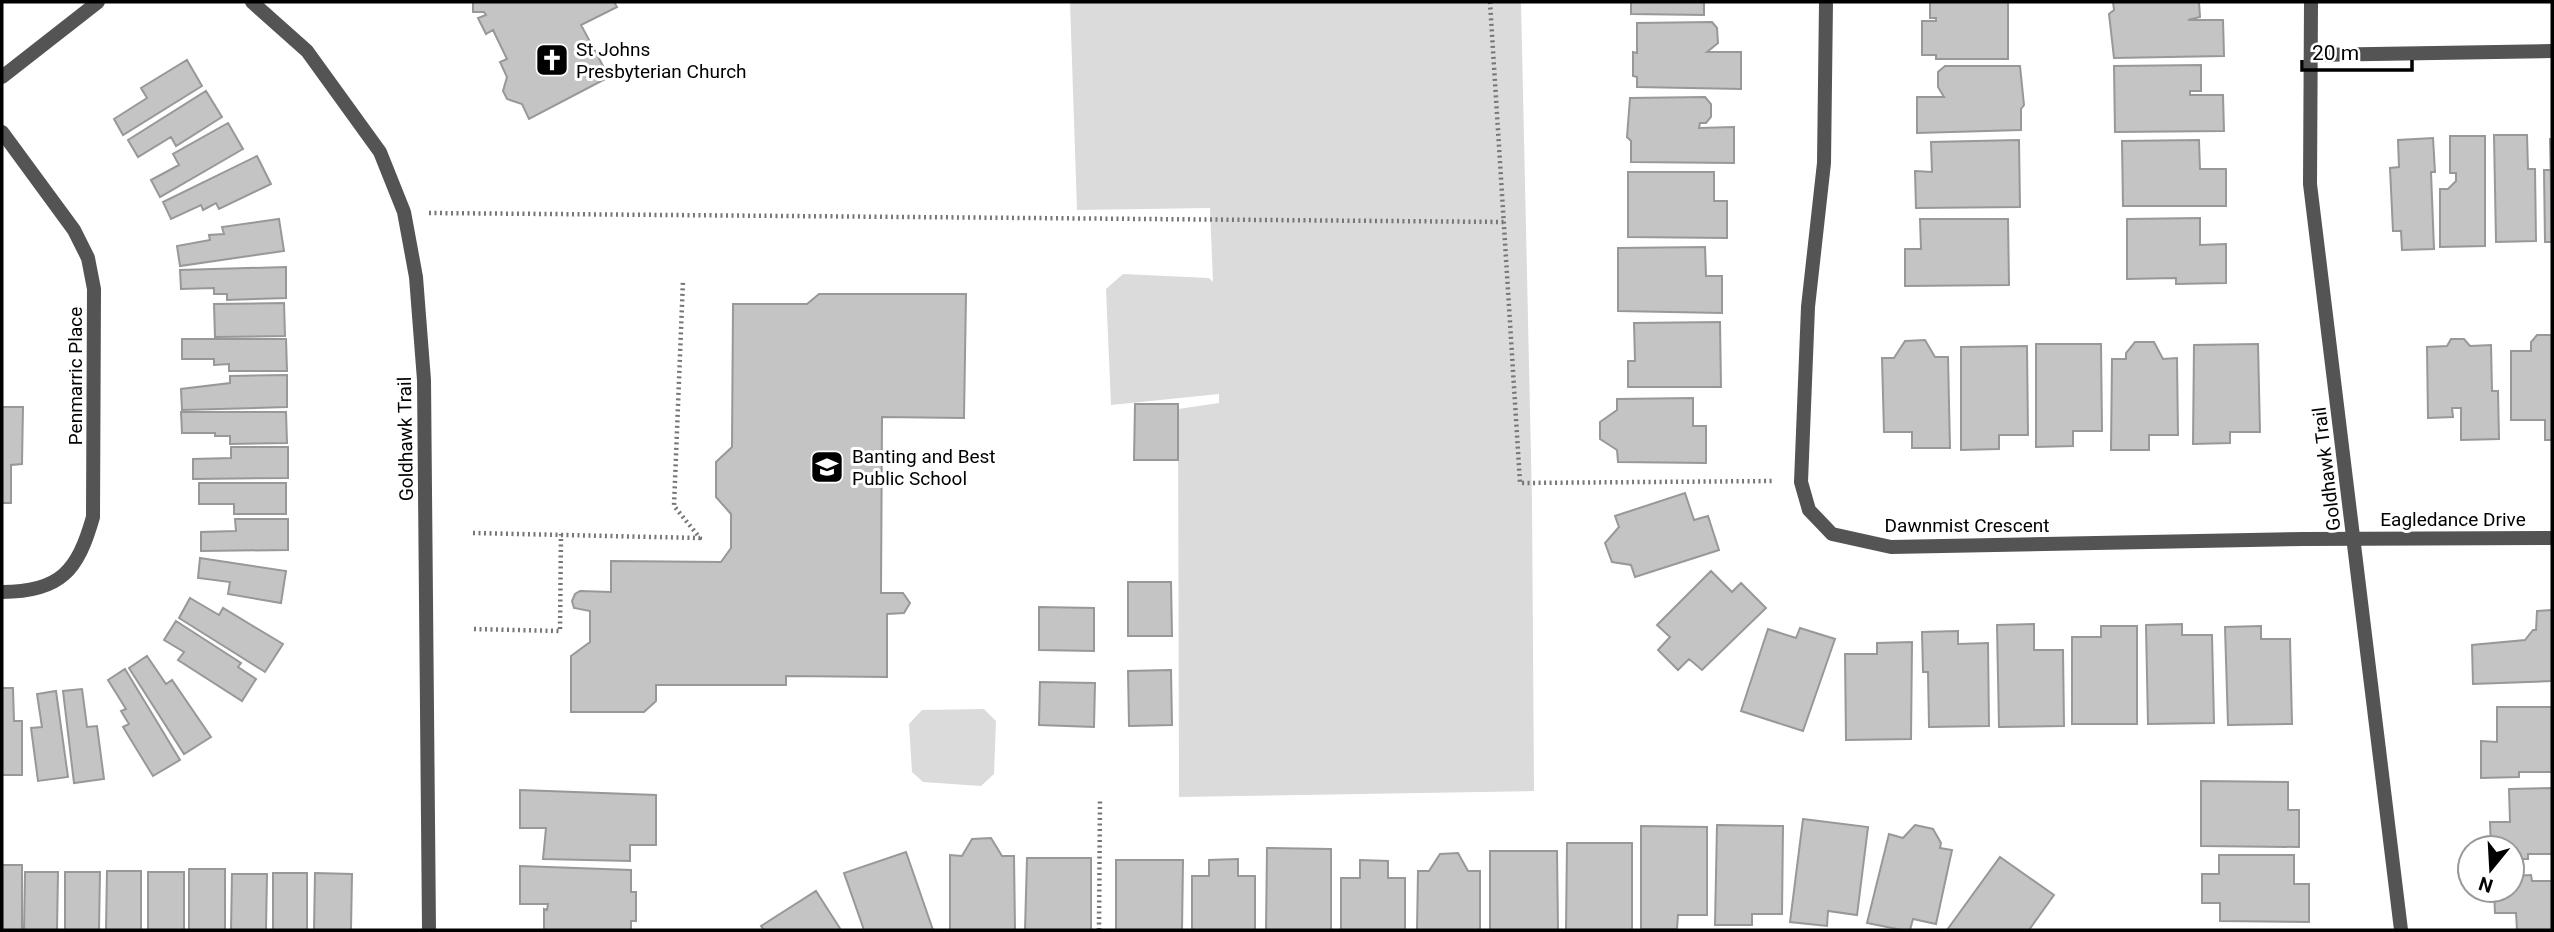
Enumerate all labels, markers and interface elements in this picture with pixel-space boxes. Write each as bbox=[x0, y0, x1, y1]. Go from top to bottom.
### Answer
scale bar bbox=[2302, 28, 2412, 72]
place label: St Johns Presbyterian Church bbox=[576, 38, 747, 83]
church icon: St Johns Presbyterian Church bbox=[533, 41, 571, 79]
text: 20 m bbox=[2312, 41, 2359, 65]
street label: Penmarric Place bbox=[64, 307, 87, 445]
street label: Goldhawk Trail bbox=[393, 377, 418, 501]
street label: Goldhawk Trail bbox=[2307, 406, 2345, 532]
place label: Banting and Best Public School bbox=[852, 445, 996, 490]
school or university icon: Banting and Best Public School bbox=[808, 448, 846, 486]
street label: Eagledance Drive bbox=[2380, 508, 2526, 531]
street label: Dawnmist Crescent bbox=[1885, 514, 2049, 537]
north arrow bbox=[2456, 834, 2526, 904]
text: N bbox=[2476, 872, 2496, 898]

